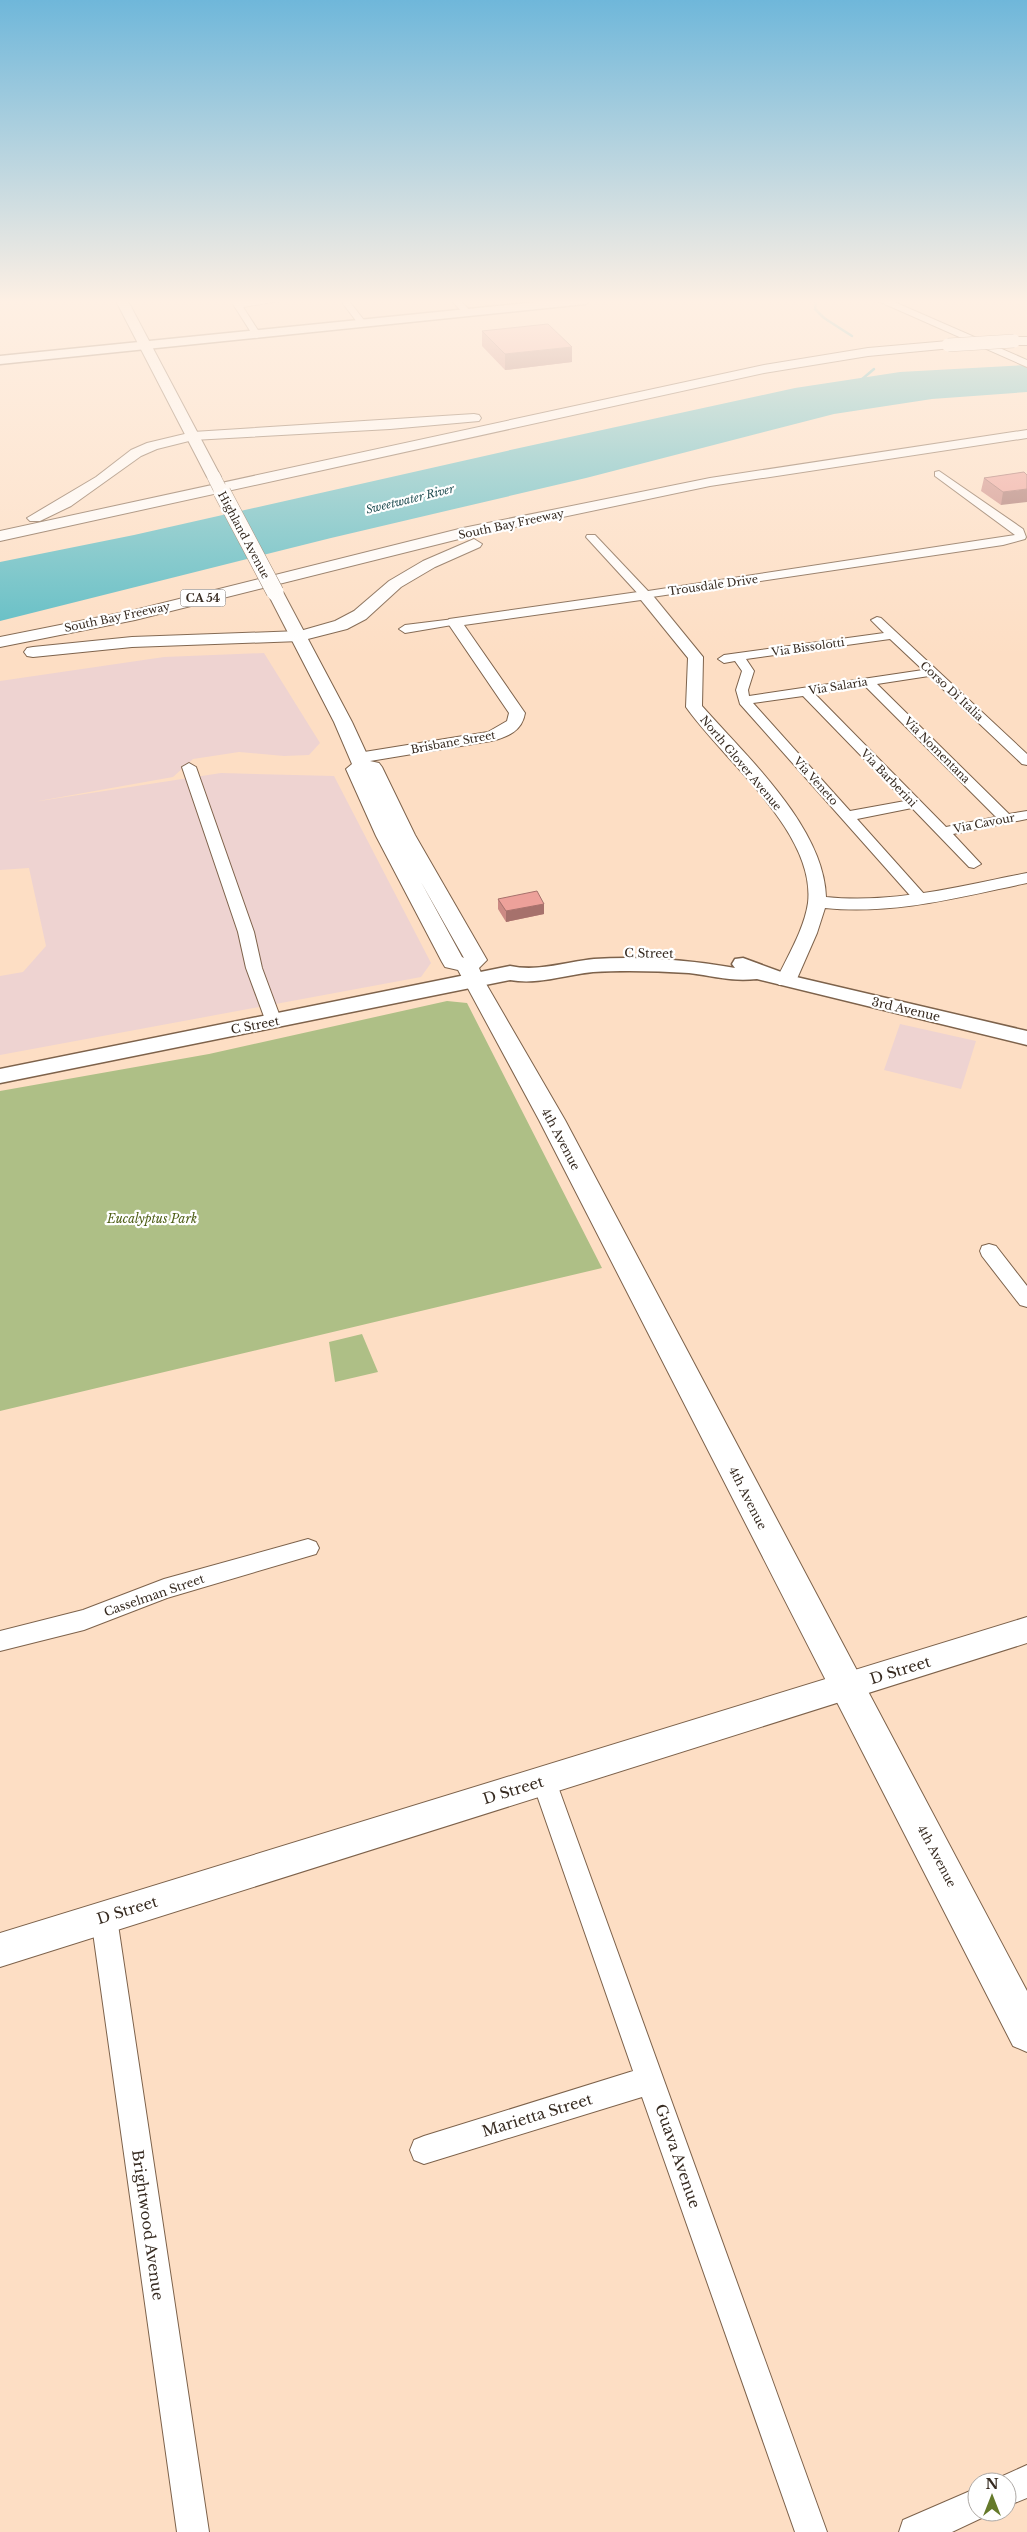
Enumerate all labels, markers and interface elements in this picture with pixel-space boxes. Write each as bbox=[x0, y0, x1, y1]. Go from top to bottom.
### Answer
water label: Sweetwater River bbox=[364, 481, 456, 517]
street label: Highland Avenue bbox=[215, 489, 273, 581]
street label: South Bay Freeway bbox=[457, 506, 565, 542]
street label: Trousdale Drive bbox=[667, 572, 759, 598]
road number: CA 54 bbox=[180, 590, 226, 606]
street label: South Bay Freeway bbox=[63, 599, 171, 635]
street label: Via Bissolotti bbox=[770, 635, 846, 659]
street label: Corso Di Italia bbox=[917, 658, 987, 724]
street label: Via Salaria bbox=[807, 674, 869, 698]
street label: North Glover Avenue bbox=[697, 713, 785, 813]
street label: Via Nomentana bbox=[900, 713, 974, 787]
street label: Brisbane Street bbox=[410, 728, 497, 756]
street label: Via Barberini bbox=[857, 745, 920, 810]
street label: Via Veneto bbox=[790, 753, 841, 808]
street label: Via Cavour bbox=[951, 810, 1017, 836]
street label: C Street bbox=[624, 945, 674, 961]
street label: 3rd Avenue bbox=[870, 994, 942, 1024]
street label: C Street bbox=[229, 1013, 281, 1037]
street label: 4th Avenue bbox=[538, 1105, 584, 1173]
park label: Eucalyptus Park bbox=[106, 1211, 197, 1226]
street label: 4th Avenue bbox=[726, 1464, 770, 1532]
street label: Casselman Street bbox=[102, 1571, 207, 1619]
street label: D Street bbox=[867, 1652, 933, 1688]
street label: D Street bbox=[480, 1772, 546, 1808]
street label: 4th Avenue bbox=[914, 1822, 960, 1890]
street label: D Street bbox=[94, 1892, 160, 1928]
street label: Marietta Street bbox=[480, 2089, 595, 2141]
street label: Guava Avenue bbox=[651, 2101, 705, 2211]
street label: Brightwood Avenue bbox=[128, 2148, 168, 2302]
north arrow bbox=[967, 2472, 1017, 2522]
text: N bbox=[985, 2475, 999, 2493]

